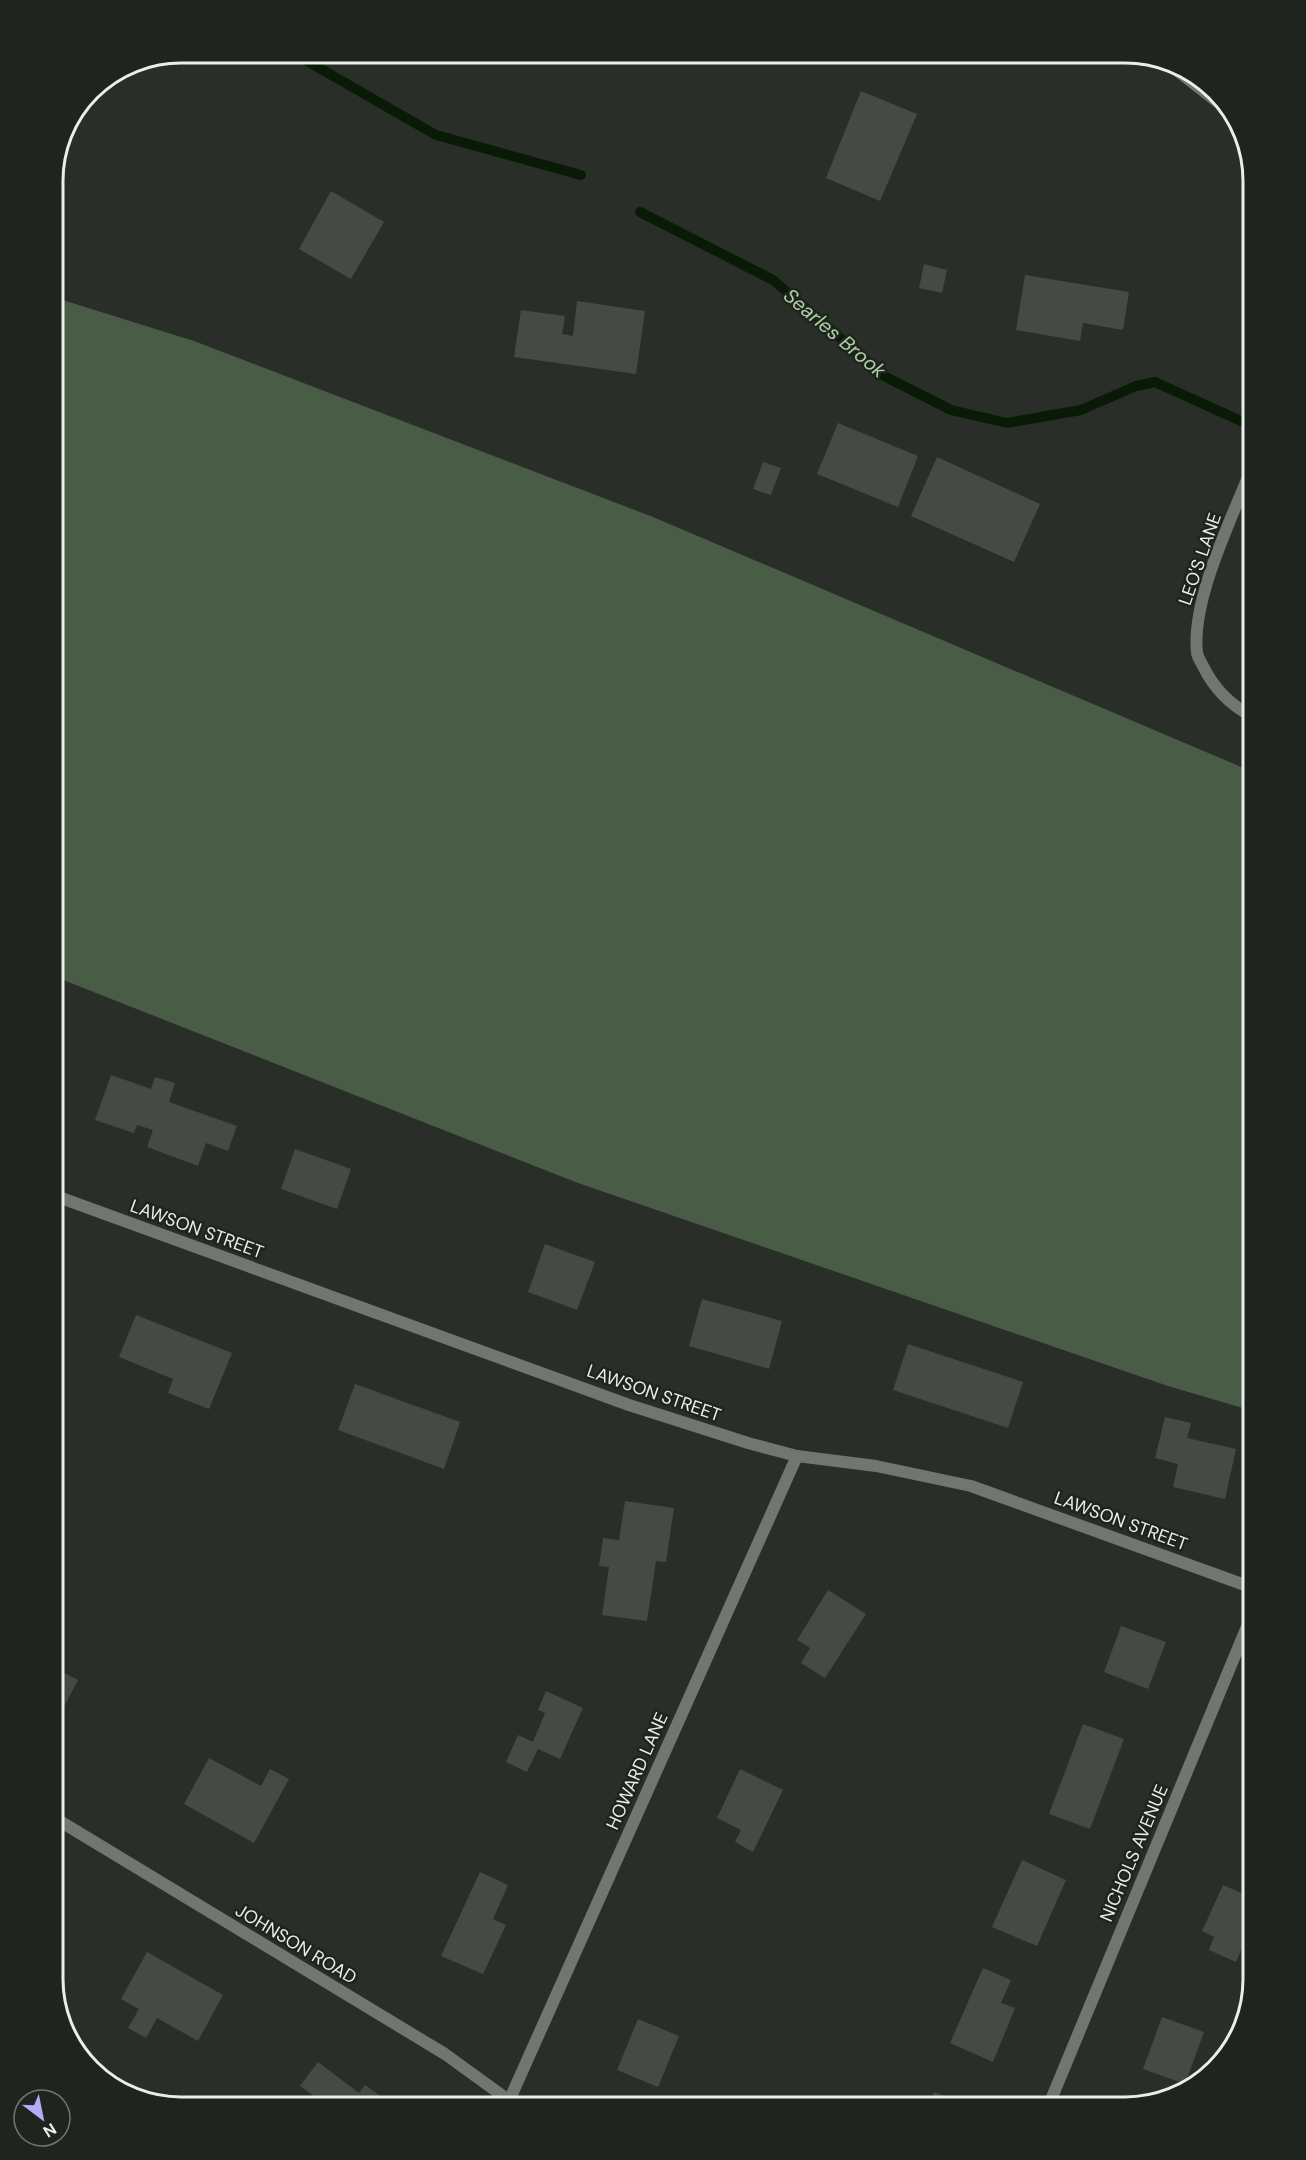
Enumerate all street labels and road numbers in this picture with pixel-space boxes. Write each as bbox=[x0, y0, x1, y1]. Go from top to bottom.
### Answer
street label: LEO'S LANE bbox=[1173, 510, 1227, 608]
street label: LAWSON STREET bbox=[127, 1194, 267, 1264]
street label: LAWSON STREET bbox=[584, 1359, 724, 1427]
street label: LAWSON STREET bbox=[1051, 1486, 1191, 1556]
street label: HOWARD LANE bbox=[600, 1709, 674, 1833]
street label: NICHOLS AVENUE bbox=[1094, 1781, 1174, 1925]
street label: JOHNSON ROAD bbox=[231, 1898, 361, 1990]

